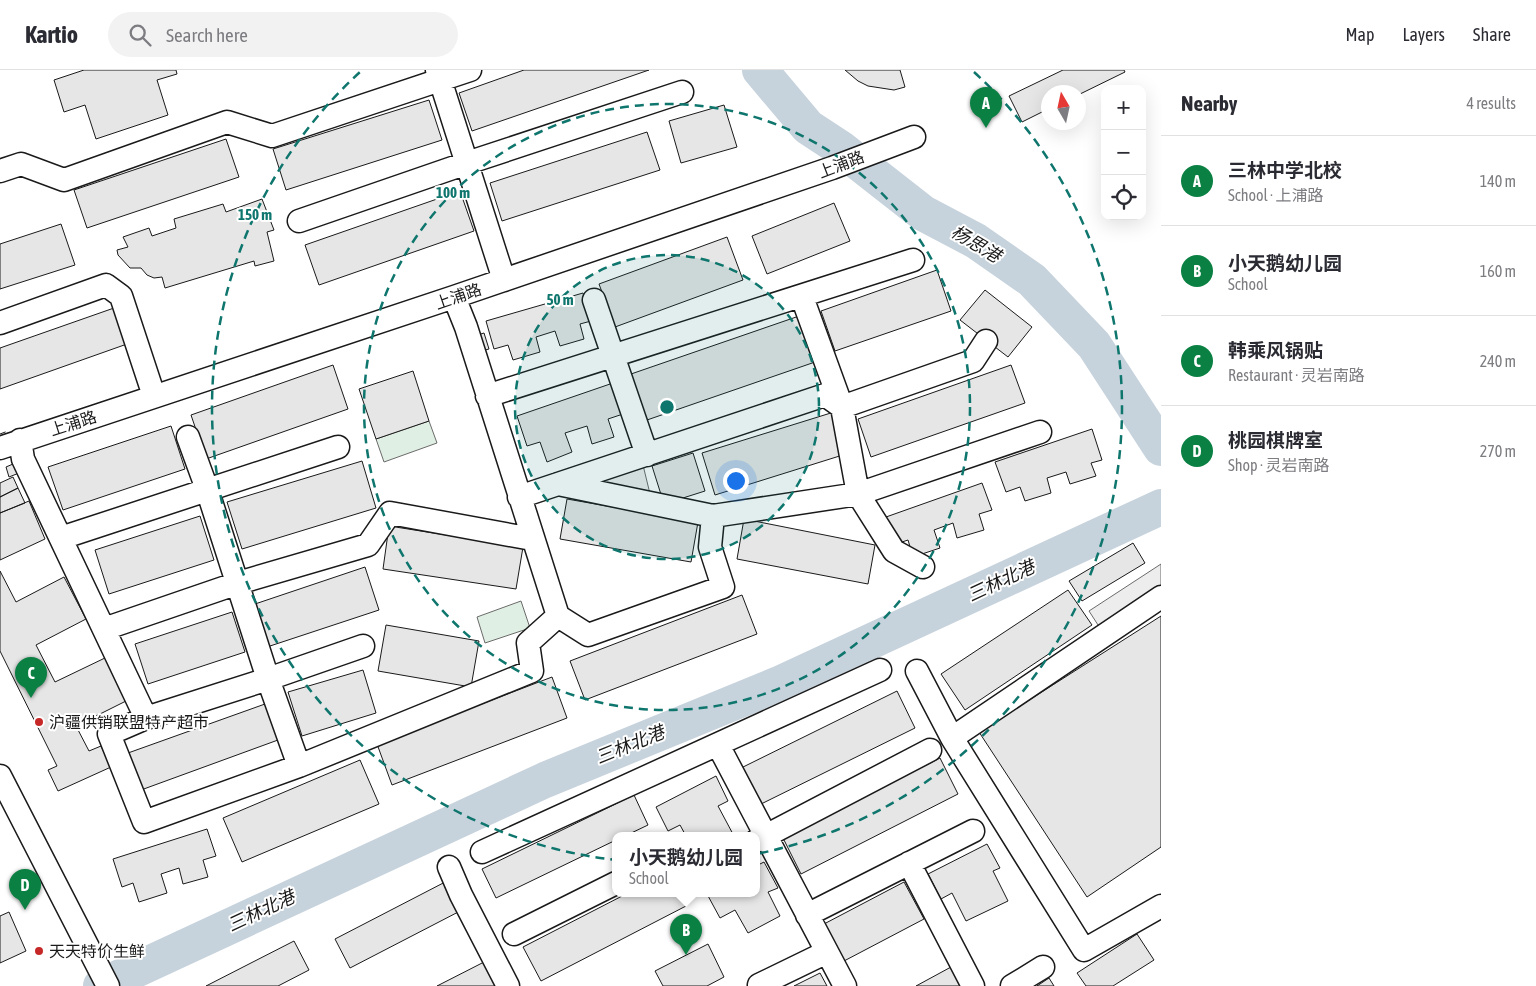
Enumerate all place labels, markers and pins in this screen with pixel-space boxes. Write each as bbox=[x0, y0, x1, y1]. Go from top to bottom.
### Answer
pin: A bbox=[970, 87, 1002, 128]
centre of rings bbox=[658, 398, 676, 416]
pin: C bbox=[15, 657, 47, 698]
place label: 沪疆供销联盟特产超市 bbox=[49, 713, 209, 731]
marker: 沪疆供销联盟特产超市 bbox=[33, 716, 45, 728]
pin: D bbox=[9, 869, 41, 910]
pin: B bbox=[670, 914, 702, 955]
place label: 天天特价生鲜 bbox=[49, 942, 145, 960]
marker: 天天特价生鲜 bbox=[33, 945, 45, 957]

